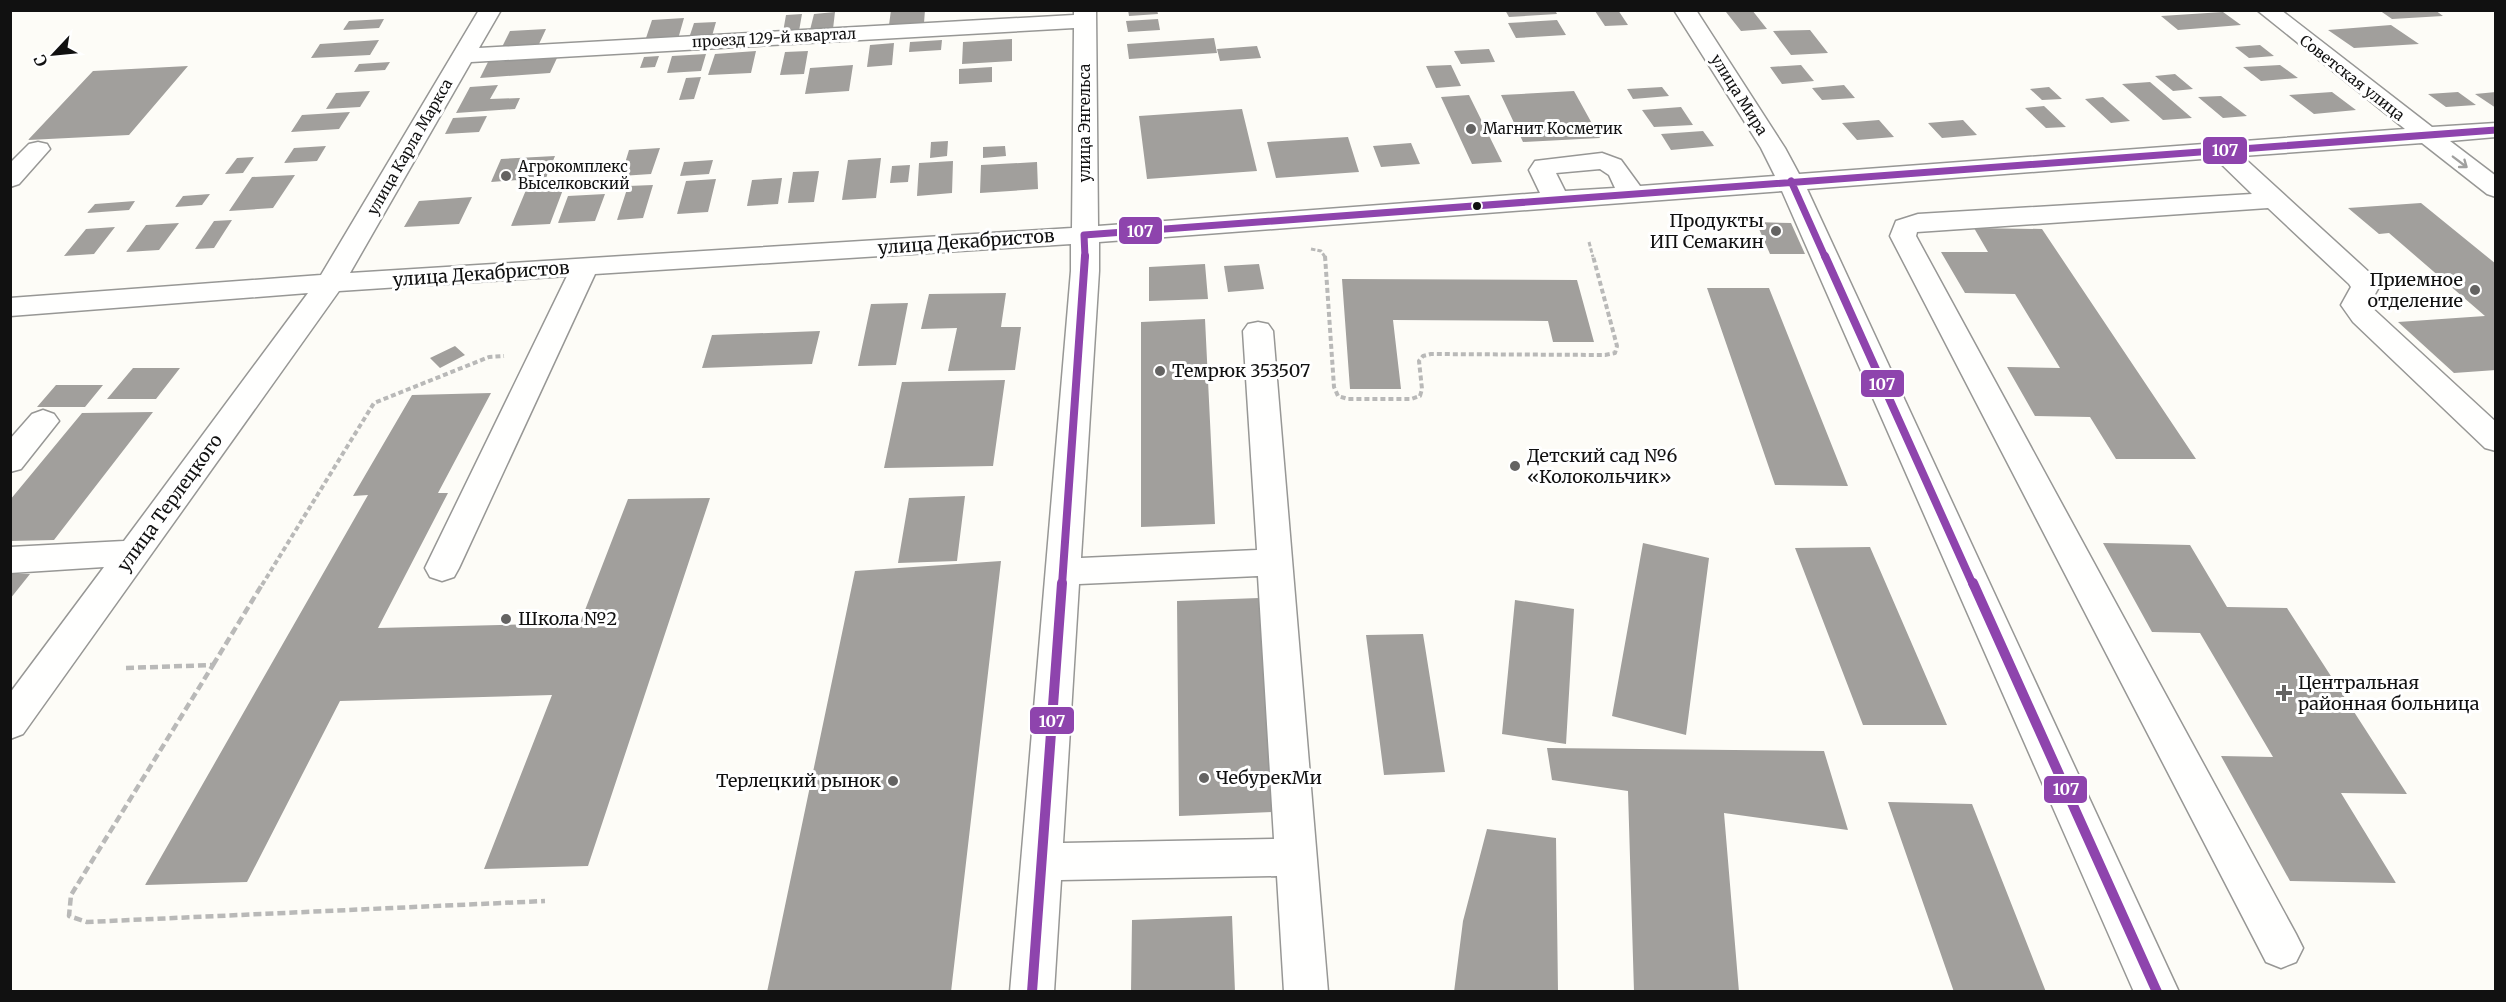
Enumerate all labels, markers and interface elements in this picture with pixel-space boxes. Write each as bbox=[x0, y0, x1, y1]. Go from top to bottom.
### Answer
north arrow bbox=[24, 24, 84, 84]
street label: проезд 129-й квартал bbox=[692, 24, 856, 51]
street label: Советская улица bbox=[2296, 31, 2409, 125]
text: С bbox=[29, 51, 52, 70]
street label: улица Мира bbox=[1707, 51, 1772, 139]
street label: улица Энгельса bbox=[1075, 64, 1094, 182]
street label: улица Карла Маркса bbox=[363, 75, 456, 218]
place label: Магнит Косметик bbox=[1483, 119, 1623, 138]
marker: Магнит Косметик bbox=[1464, 122, 1478, 136]
line badge: 107 bbox=[2202, 136, 2248, 165]
text: 107 bbox=[2212, 140, 2239, 160]
one-way arrow bbox=[2452, 155, 2468, 168]
place label: Агрокомплекс Выселковский bbox=[517, 157, 630, 193]
marker: Агрокомплекс Выселковский bbox=[499, 169, 513, 183]
unlabelled marker bbox=[1471, 200, 1483, 212]
place label: Продукты ИП Семакин bbox=[1650, 209, 1764, 253]
line badge: 107 bbox=[1118, 216, 1163, 245]
text: 107 bbox=[1127, 221, 1154, 241]
street label: улица Декабристов bbox=[877, 224, 1055, 259]
marker: Продукты ИП Семакин bbox=[1769, 224, 1783, 238]
street label: улица Декабристов bbox=[392, 256, 570, 291]
place label: Приемное отделение bbox=[2368, 268, 2463, 312]
marker: Приемное отделение bbox=[2468, 283, 2482, 297]
place label: Темрюк 353507 bbox=[1172, 359, 1310, 382]
marker: Темрюк 353507 bbox=[1153, 364, 1167, 378]
line badge: 107 bbox=[1860, 369, 1905, 398]
text: 107 bbox=[1869, 374, 1896, 394]
street label: улица Терлецкого bbox=[112, 429, 227, 576]
place label: Детский сад №6 «Колокольчик» bbox=[1527, 444, 1677, 488]
marker: Детский сад №6 «Колокольчик» bbox=[1508, 459, 1522, 473]
place label: Школа №2 bbox=[518, 607, 617, 630]
marker: Школа №2 bbox=[499, 612, 513, 626]
place label: Центральная районная больница bbox=[2298, 671, 2480, 715]
marker: Центральная районная больница bbox=[2275, 684, 2293, 702]
line badge: 107 bbox=[1029, 706, 1075, 735]
text: 107 bbox=[1039, 711, 1066, 731]
place label: ЧебурекМи bbox=[1216, 766, 1322, 789]
place label: Терлецкий рынок bbox=[716, 769, 882, 792]
marker: ЧебурекМи bbox=[1197, 771, 1211, 785]
marker: Терлецкий рынок bbox=[886, 774, 900, 788]
line badge: 107 bbox=[2043, 775, 2088, 804]
text: 107 bbox=[2053, 779, 2080, 799]

